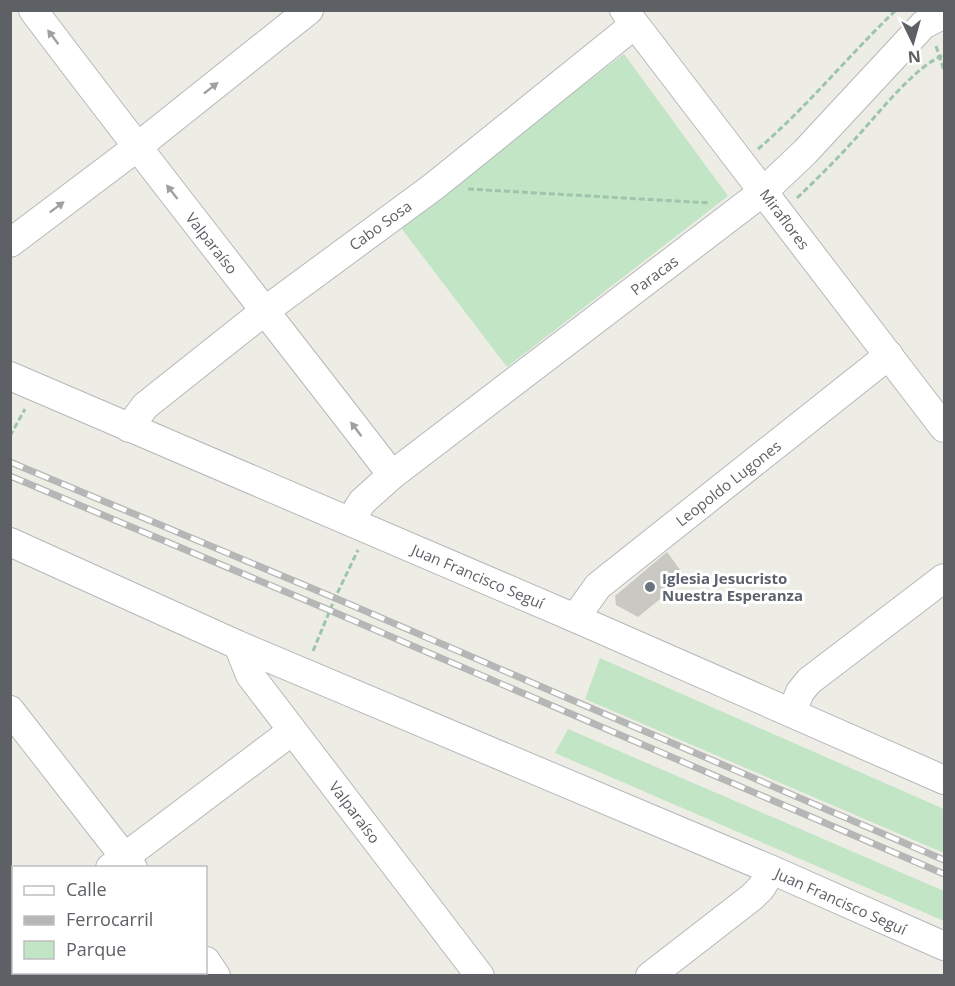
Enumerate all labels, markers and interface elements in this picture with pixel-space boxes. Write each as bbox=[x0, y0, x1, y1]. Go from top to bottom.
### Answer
north arrow bbox=[883, 12, 943, 72]
one-way arrow bbox=[47, 29, 60, 45]
text: N bbox=[907, 45, 922, 68]
one-way arrow bbox=[204, 82, 219, 95]
one-way arrow bbox=[165, 184, 178, 200]
street label: Miraflores bbox=[756, 185, 814, 253]
street label: Cabo Sosa bbox=[345, 196, 415, 254]
one-way arrow bbox=[50, 202, 65, 214]
street label: Valparaíso bbox=[182, 208, 242, 278]
street label: Paracas bbox=[626, 251, 682, 299]
one-way arrow bbox=[351, 421, 363, 436]
street label: Leopoldo Lugones bbox=[671, 436, 785, 530]
street label: Juan Francisco Seguí bbox=[407, 538, 548, 613]
place label: Iglesia Jesucristo Nuestra Esperanza bbox=[662, 568, 803, 605]
marker: Iglesia Jesucristo Nuestra Esperanza bbox=[643, 580, 657, 594]
street label: Valparaíso bbox=[325, 777, 385, 847]
street label: Juan Francisco Seguí bbox=[770, 862, 911, 940]
legend bbox=[12, 866, 207, 974]
text: Calle bbox=[66, 877, 107, 901]
text: Ferrocarril bbox=[66, 907, 153, 931]
text: Parque bbox=[66, 937, 126, 961]

